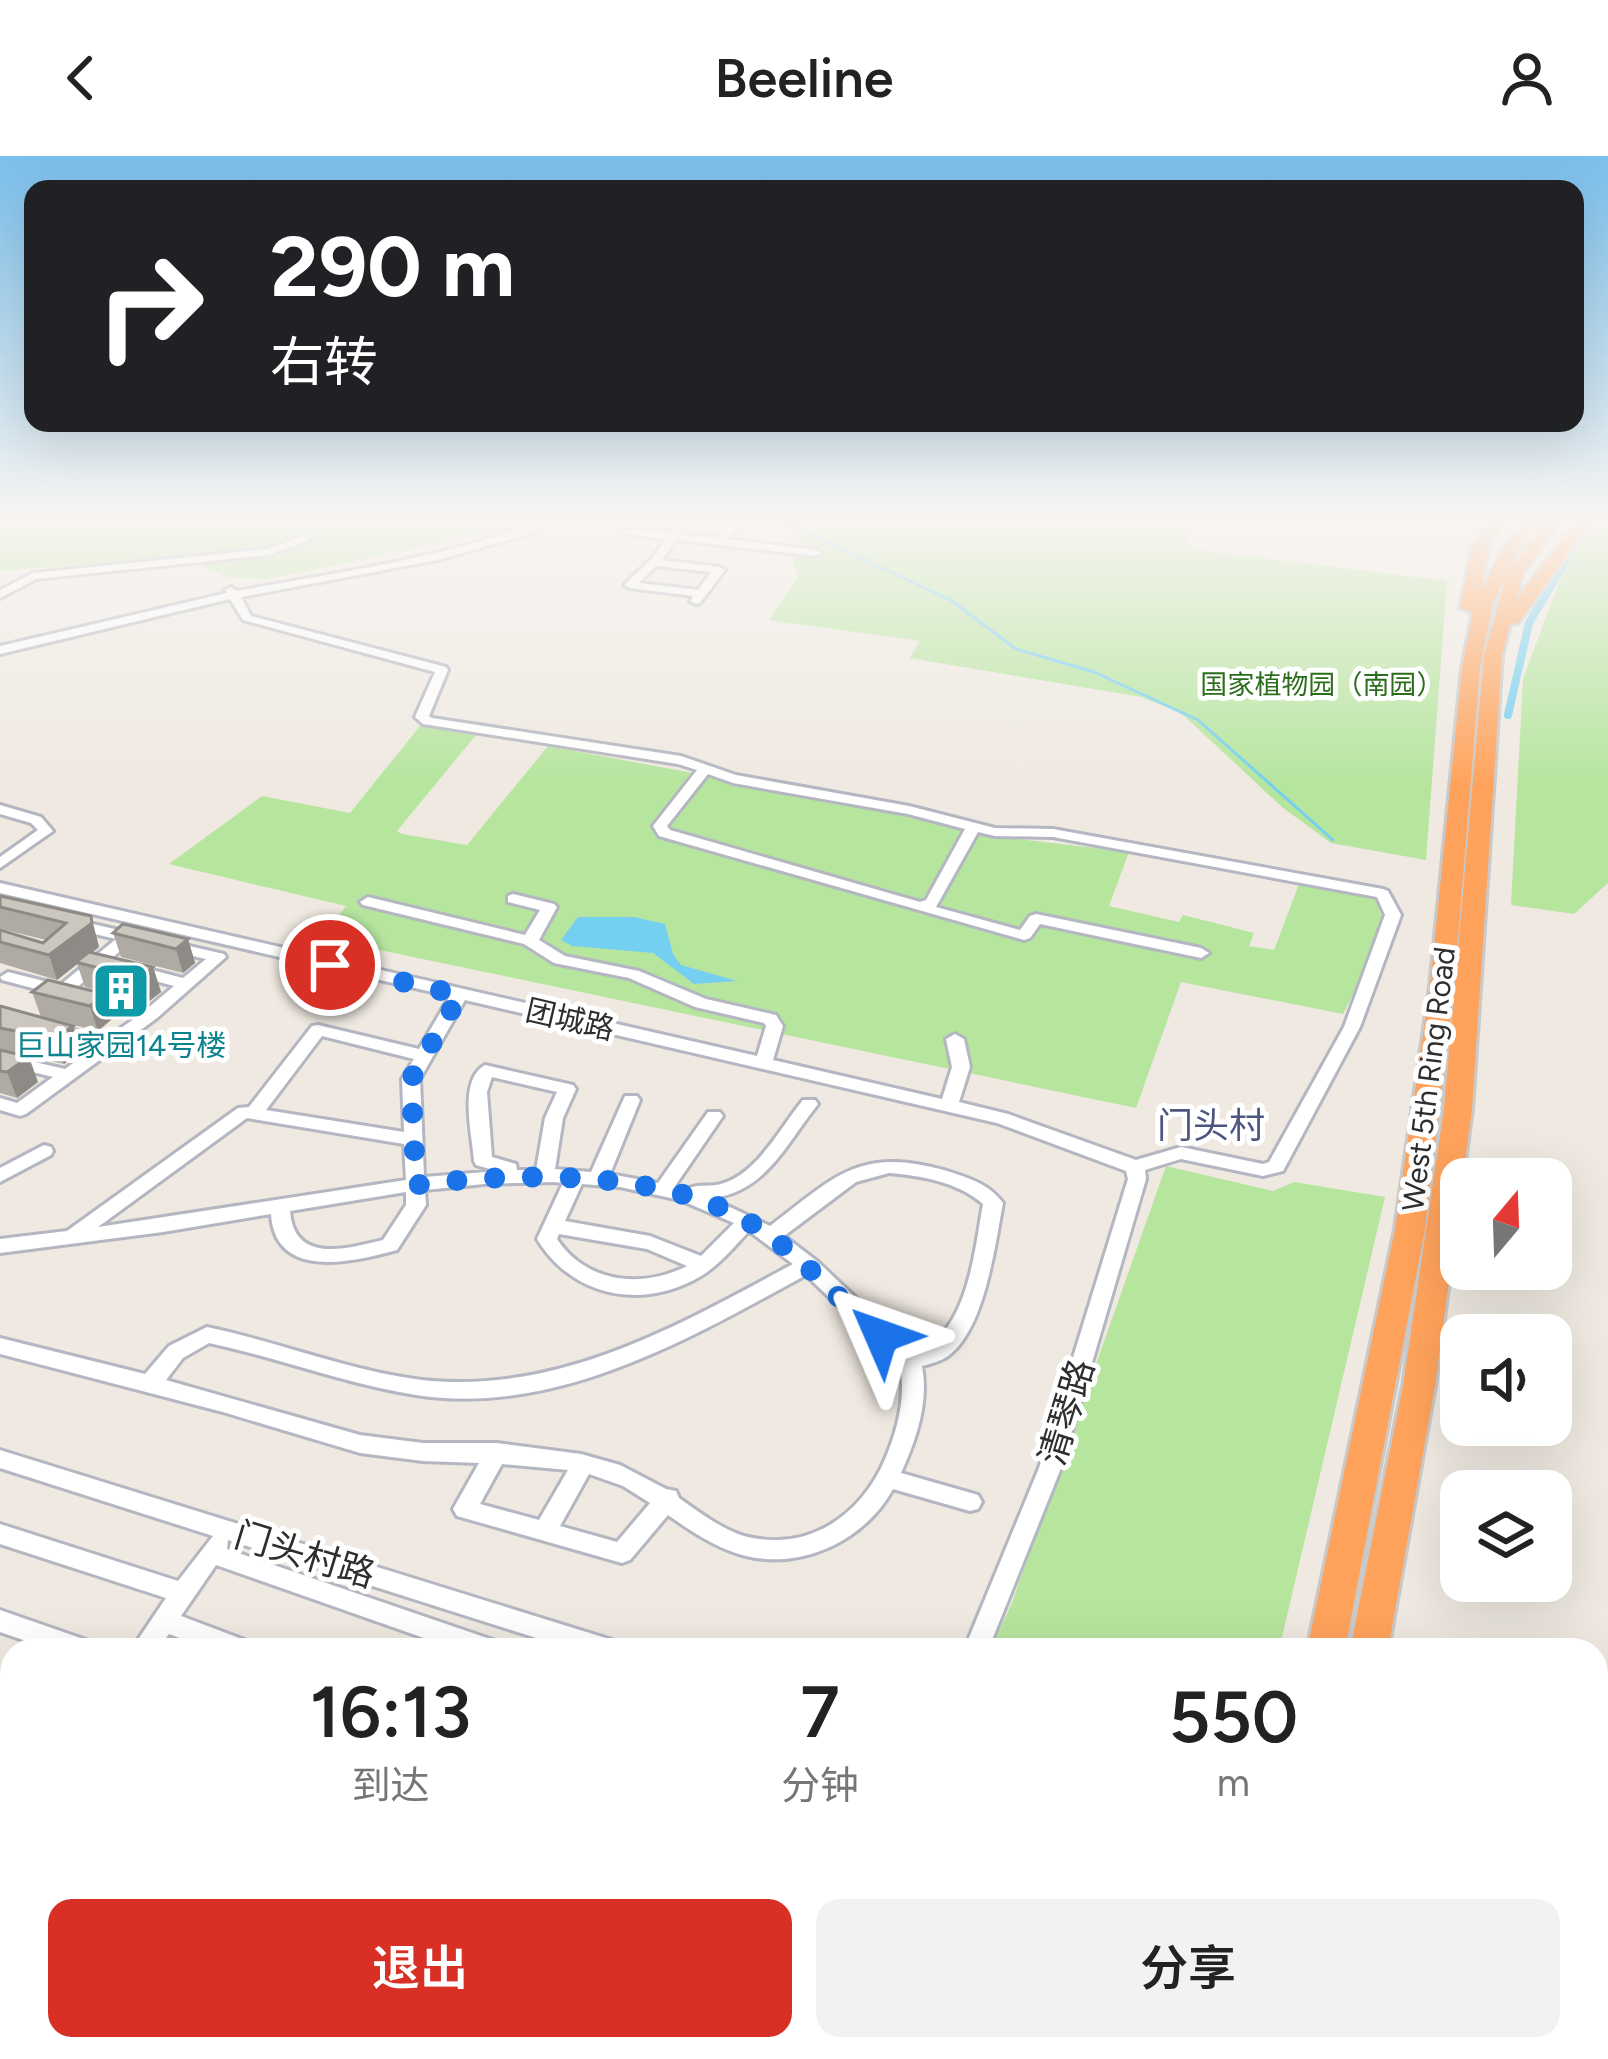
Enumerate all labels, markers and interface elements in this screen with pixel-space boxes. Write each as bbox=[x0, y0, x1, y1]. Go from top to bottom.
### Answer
icon: back bbox=[48, 45, 114, 111]
icon: person bbox=[1494, 45, 1560, 111]
text: Beeline bbox=[714, 46, 894, 111]
text: 290 m bbox=[270, 216, 515, 317]
icon: right bbox=[72, 228, 228, 384]
text: 右转 bbox=[270, 330, 378, 395]
park label: 国家植物园（南园） bbox=[1201, 668, 1444, 701]
pin bbox=[279, 914, 381, 1016]
icon: arrive bbox=[297, 932, 363, 998]
street label: West 5th Ring Road bbox=[1394, 945, 1463, 1213]
building icon: 巨山家园14号楼 bbox=[90, 960, 152, 1022]
street label: 团城路 bbox=[522, 991, 618, 1048]
place label: 巨山家园14号楼 bbox=[15, 1027, 227, 1064]
district label: 门头村 bbox=[1157, 1104, 1265, 1147]
north arrow bbox=[1440, 1158, 1572, 1290]
map controls bbox=[1440, 1158, 1572, 1602]
position arrow bbox=[818, 1273, 944, 1399]
button: sound bbox=[1440, 1314, 1572, 1446]
street label: 清琴路 bbox=[1030, 1354, 1103, 1470]
button: layers bbox=[1440, 1470, 1572, 1602]
street label: 门头村路 bbox=[230, 1513, 380, 1596]
text: 16:13 bbox=[310, 1669, 471, 1755]
text: 7 bbox=[800, 1669, 840, 1755]
text: 550 bbox=[1169, 1674, 1298, 1760]
text: m bbox=[1217, 1759, 1250, 1806]
text: 到达 bbox=[351, 1762, 429, 1809]
text: 分钟 bbox=[781, 1762, 859, 1809]
button: 退出 bbox=[48, 1899, 792, 2037]
button: 分享 bbox=[816, 1899, 1560, 2037]

